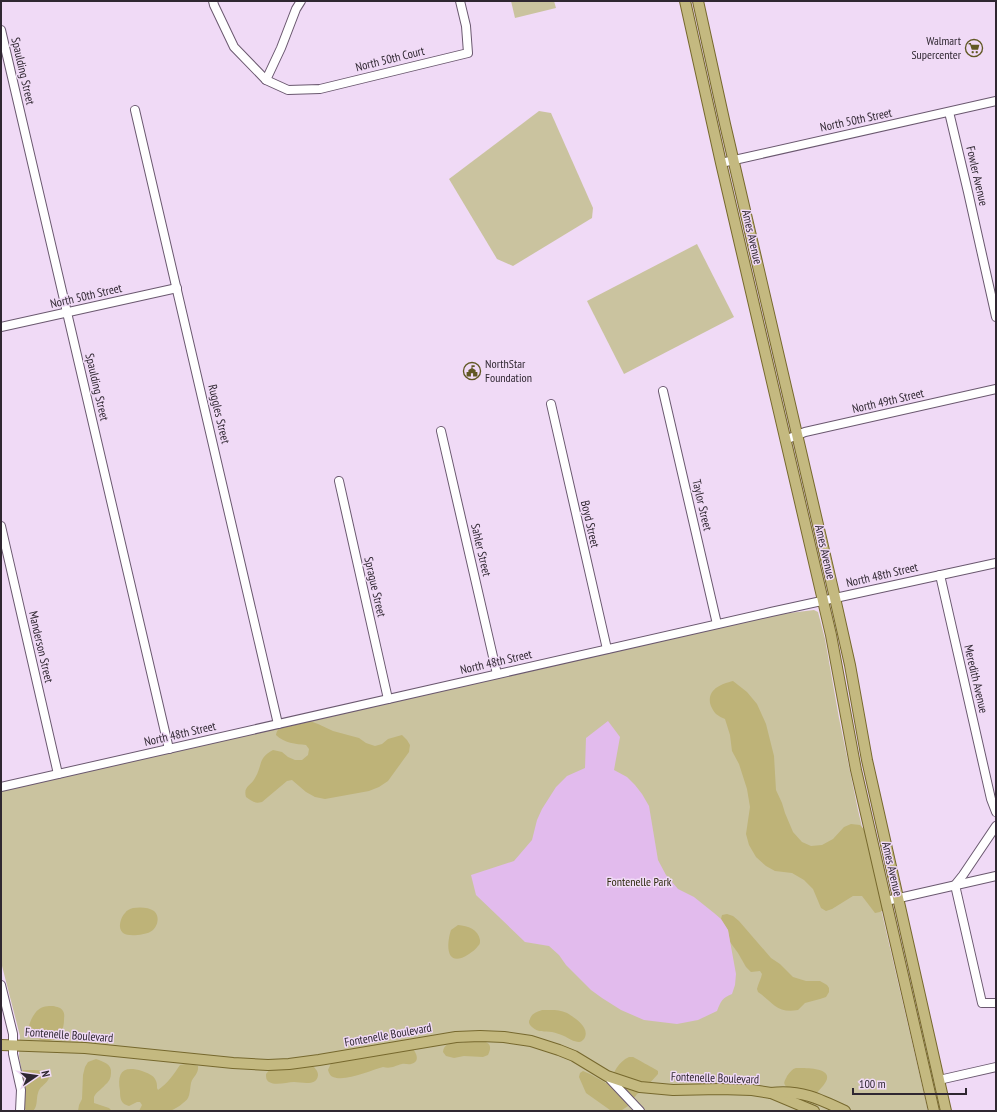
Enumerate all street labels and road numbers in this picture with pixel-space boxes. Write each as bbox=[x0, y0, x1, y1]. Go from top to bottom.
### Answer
street label: Spaulding Street bbox=[8, 36, 39, 107]
street label: North 50th Court bbox=[354, 43, 427, 74]
street label: North 50th Street bbox=[819, 104, 894, 134]
street label: Fowler Avenue bbox=[963, 145, 992, 207]
street label: Ames Avenue bbox=[739, 208, 766, 265]
street label: North 50th Street bbox=[49, 280, 124, 311]
street label: Spaulding Street bbox=[82, 352, 113, 423]
street label: Ruggles Street bbox=[205, 383, 234, 446]
street label: North 49th Street bbox=[851, 385, 926, 416]
street label: Taylor Street bbox=[689, 478, 716, 533]
street label: Boyd Street bbox=[578, 499, 603, 550]
street label: Sahler Street bbox=[468, 522, 495, 578]
street label: Ames Avenue bbox=[812, 523, 839, 580]
street label: Sprague Street bbox=[361, 555, 390, 619]
street label: North 48th Street bbox=[845, 559, 920, 590]
street label: Manderson Street bbox=[26, 610, 57, 685]
street label: Meredith Avenue bbox=[961, 643, 992, 715]
street label: North 48th Street bbox=[459, 646, 534, 677]
street label: North 48th Street bbox=[143, 718, 218, 749]
street label: Ames Avenue bbox=[879, 840, 906, 897]
street label: Fontenelle Boulevard bbox=[343, 1019, 433, 1050]
street label: Fontenelle Boulevard bbox=[24, 1024, 114, 1045]
street label: Fontenelle Boulevard bbox=[671, 1068, 759, 1087]

